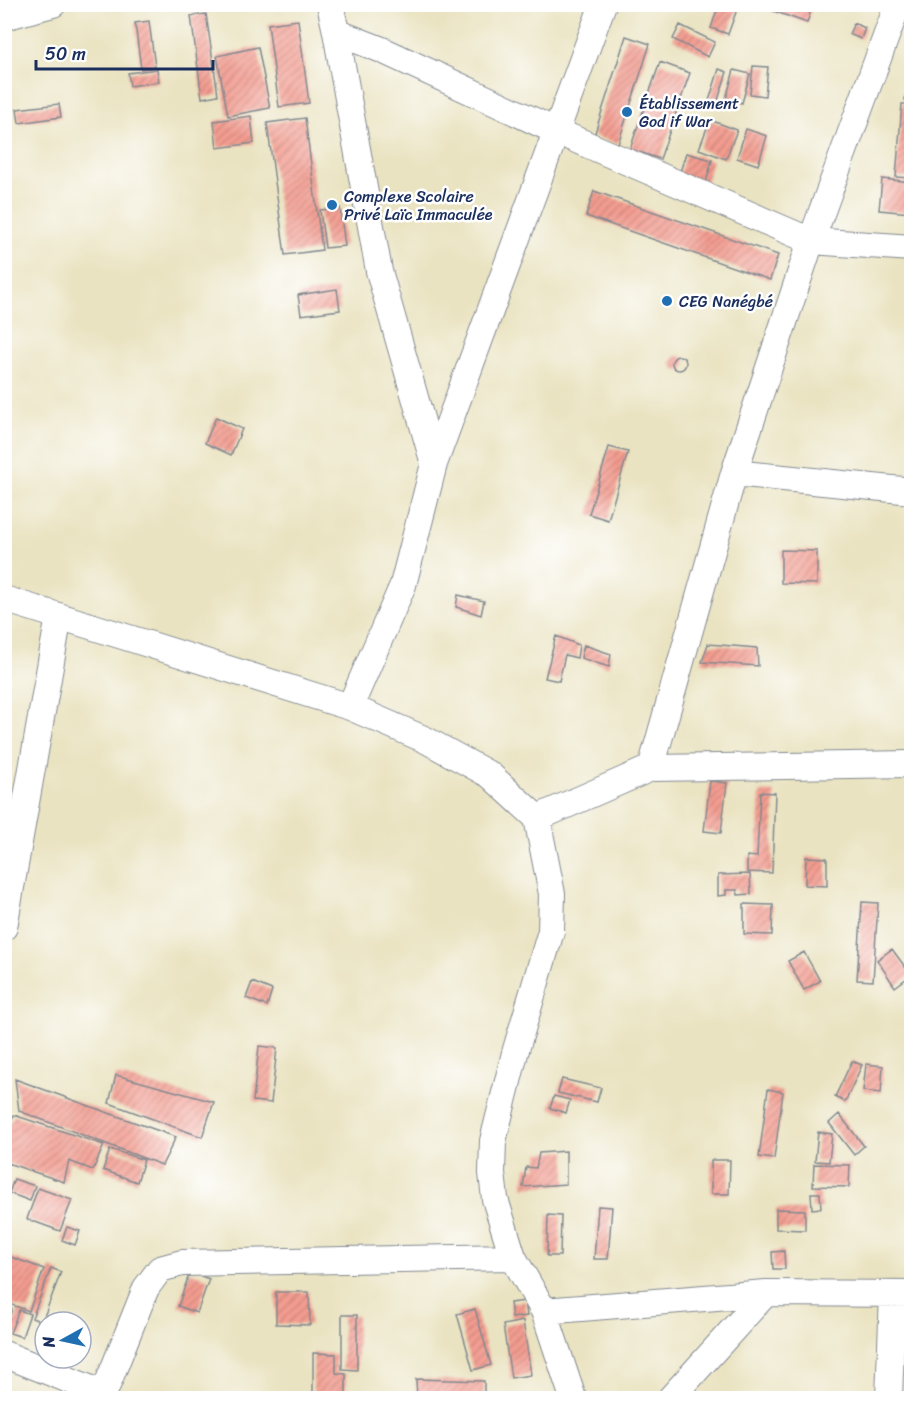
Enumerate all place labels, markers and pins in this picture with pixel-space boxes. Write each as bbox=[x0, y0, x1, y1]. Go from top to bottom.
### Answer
place label: Établissement God if War bbox=[639, 89, 739, 136]
marker: Établissement God if War bbox=[620, 105, 634, 119]
place label: Complexe Scolaire Privé Laïc Immaculée bbox=[344, 182, 493, 229]
marker: Complexe Scolaire Privé Laïc Immaculée bbox=[325, 198, 339, 212]
place label: CEG Nanégbé bbox=[679, 287, 773, 316]
marker: CEG Nanégbé bbox=[660, 294, 674, 308]

